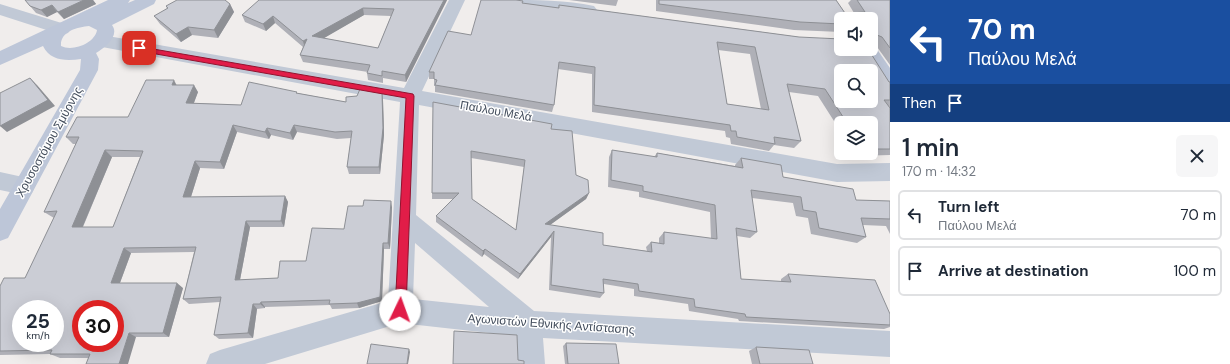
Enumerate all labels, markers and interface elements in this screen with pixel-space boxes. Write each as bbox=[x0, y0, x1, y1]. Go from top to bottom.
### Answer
text: 70 m bbox=[968, 11, 1036, 48]
map controls bbox=[834, 12, 878, 160]
button: sound bbox=[834, 12, 878, 56]
icon: left bbox=[902, 16, 954, 68]
pin bbox=[122, 31, 156, 65]
icon: arrive bbox=[128, 37, 150, 59]
text: Παύλου Μελά bbox=[968, 47, 1077, 71]
button: search bbox=[834, 64, 878, 108]
street label: Χρυσοστόμου Σμύρνης bbox=[12, 84, 86, 200]
icon: arrive bbox=[944, 92, 966, 114]
text: Then bbox=[902, 93, 936, 113]
street label: Παύλου Μελά bbox=[459, 97, 533, 125]
button: layers bbox=[834, 116, 878, 160]
text: 1 min bbox=[902, 132, 959, 163]
button: close bbox=[1176, 135, 1218, 177]
text: 170 m · 14:32 bbox=[902, 163, 976, 180]
text: Turn left bbox=[938, 197, 999, 217]
icon: left bbox=[904, 204, 926, 226]
text: 70 m bbox=[1181, 205, 1216, 225]
text: Παύλου Μελά bbox=[938, 217, 1017, 234]
icon: arrive bbox=[904, 260, 926, 282]
text: Arrive at destination bbox=[938, 261, 1089, 281]
text: 100 m bbox=[1173, 261, 1216, 281]
position arrow bbox=[379, 289, 421, 331]
speed limit sign: 30 bbox=[72, 300, 124, 352]
text: 25 bbox=[26, 308, 50, 334]
street label: Αγωνιστών Εθνικής Αντίστασης bbox=[467, 310, 635, 338]
text: km/h bbox=[26, 329, 50, 342]

